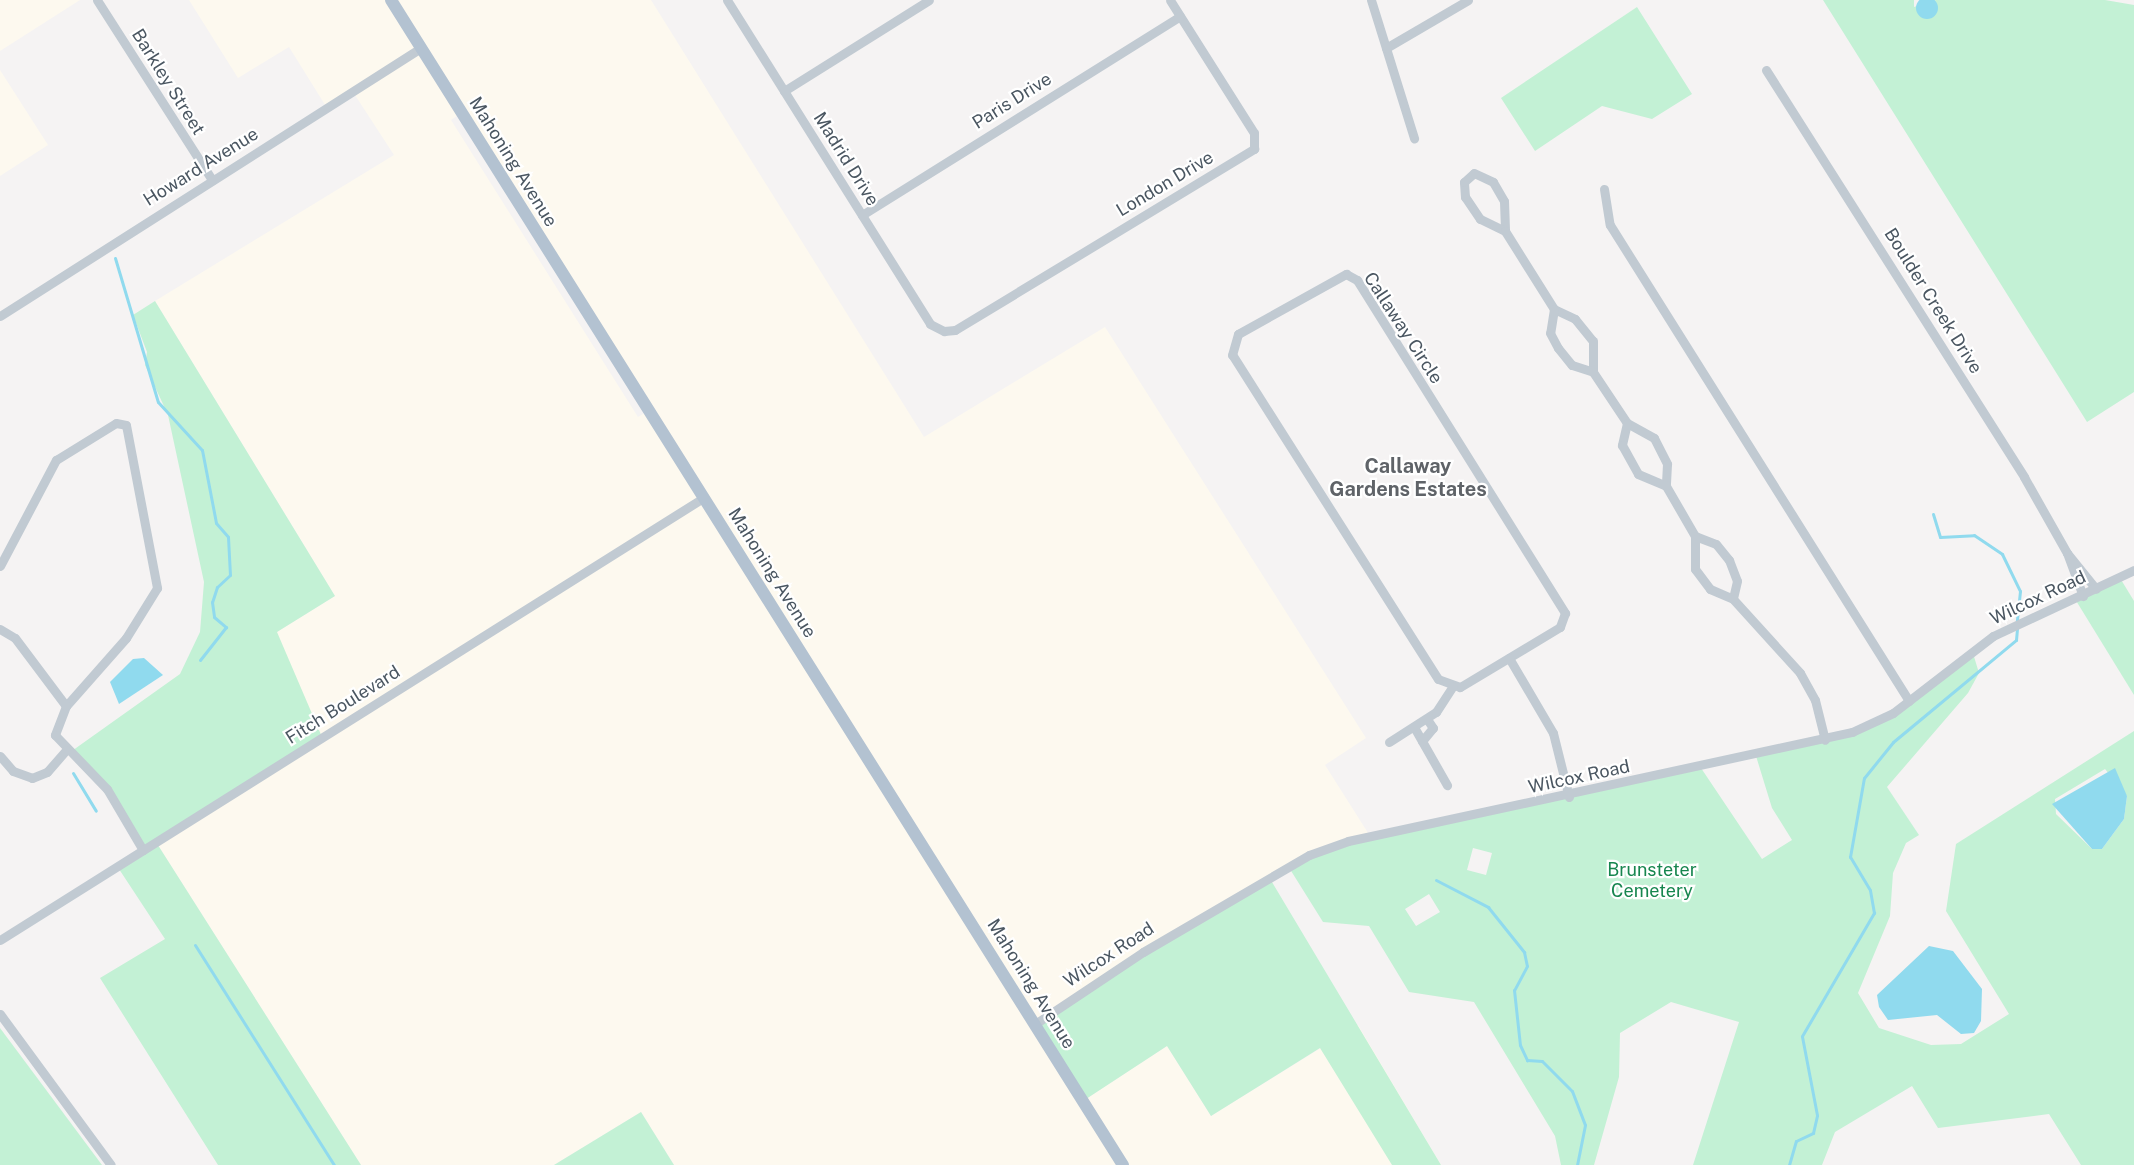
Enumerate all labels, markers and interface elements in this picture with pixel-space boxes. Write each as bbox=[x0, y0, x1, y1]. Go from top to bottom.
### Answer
street label: Barkley Street bbox=[127, 25, 209, 139]
street label: Paris Drive bbox=[968, 68, 1056, 134]
street label: Mahoning Avenue bbox=[464, 93, 562, 231]
street label: Madrid Drive bbox=[809, 108, 883, 210]
street label: Howard Avenue bbox=[140, 123, 262, 211]
street label: London Drive bbox=[1113, 147, 1217, 221]
street label: Boulder Creek Drive bbox=[1879, 224, 1987, 378]
street label: Callaway Circle bbox=[1359, 268, 1447, 388]
district label: Callaway Gardens Estates bbox=[1329, 454, 1487, 501]
street label: Mahoning Avenue bbox=[723, 504, 821, 642]
street label: Wilcox Road bbox=[1987, 566, 2089, 630]
street label: Fitch Boulevard bbox=[282, 661, 404, 749]
street label: Wilcox Road bbox=[1526, 756, 1632, 798]
park label: Brunsteter Cemetery bbox=[1607, 860, 1697, 902]
street label: Mahoning Avenue bbox=[982, 915, 1080, 1053]
street label: Wilcox Road bbox=[1060, 918, 1158, 992]

